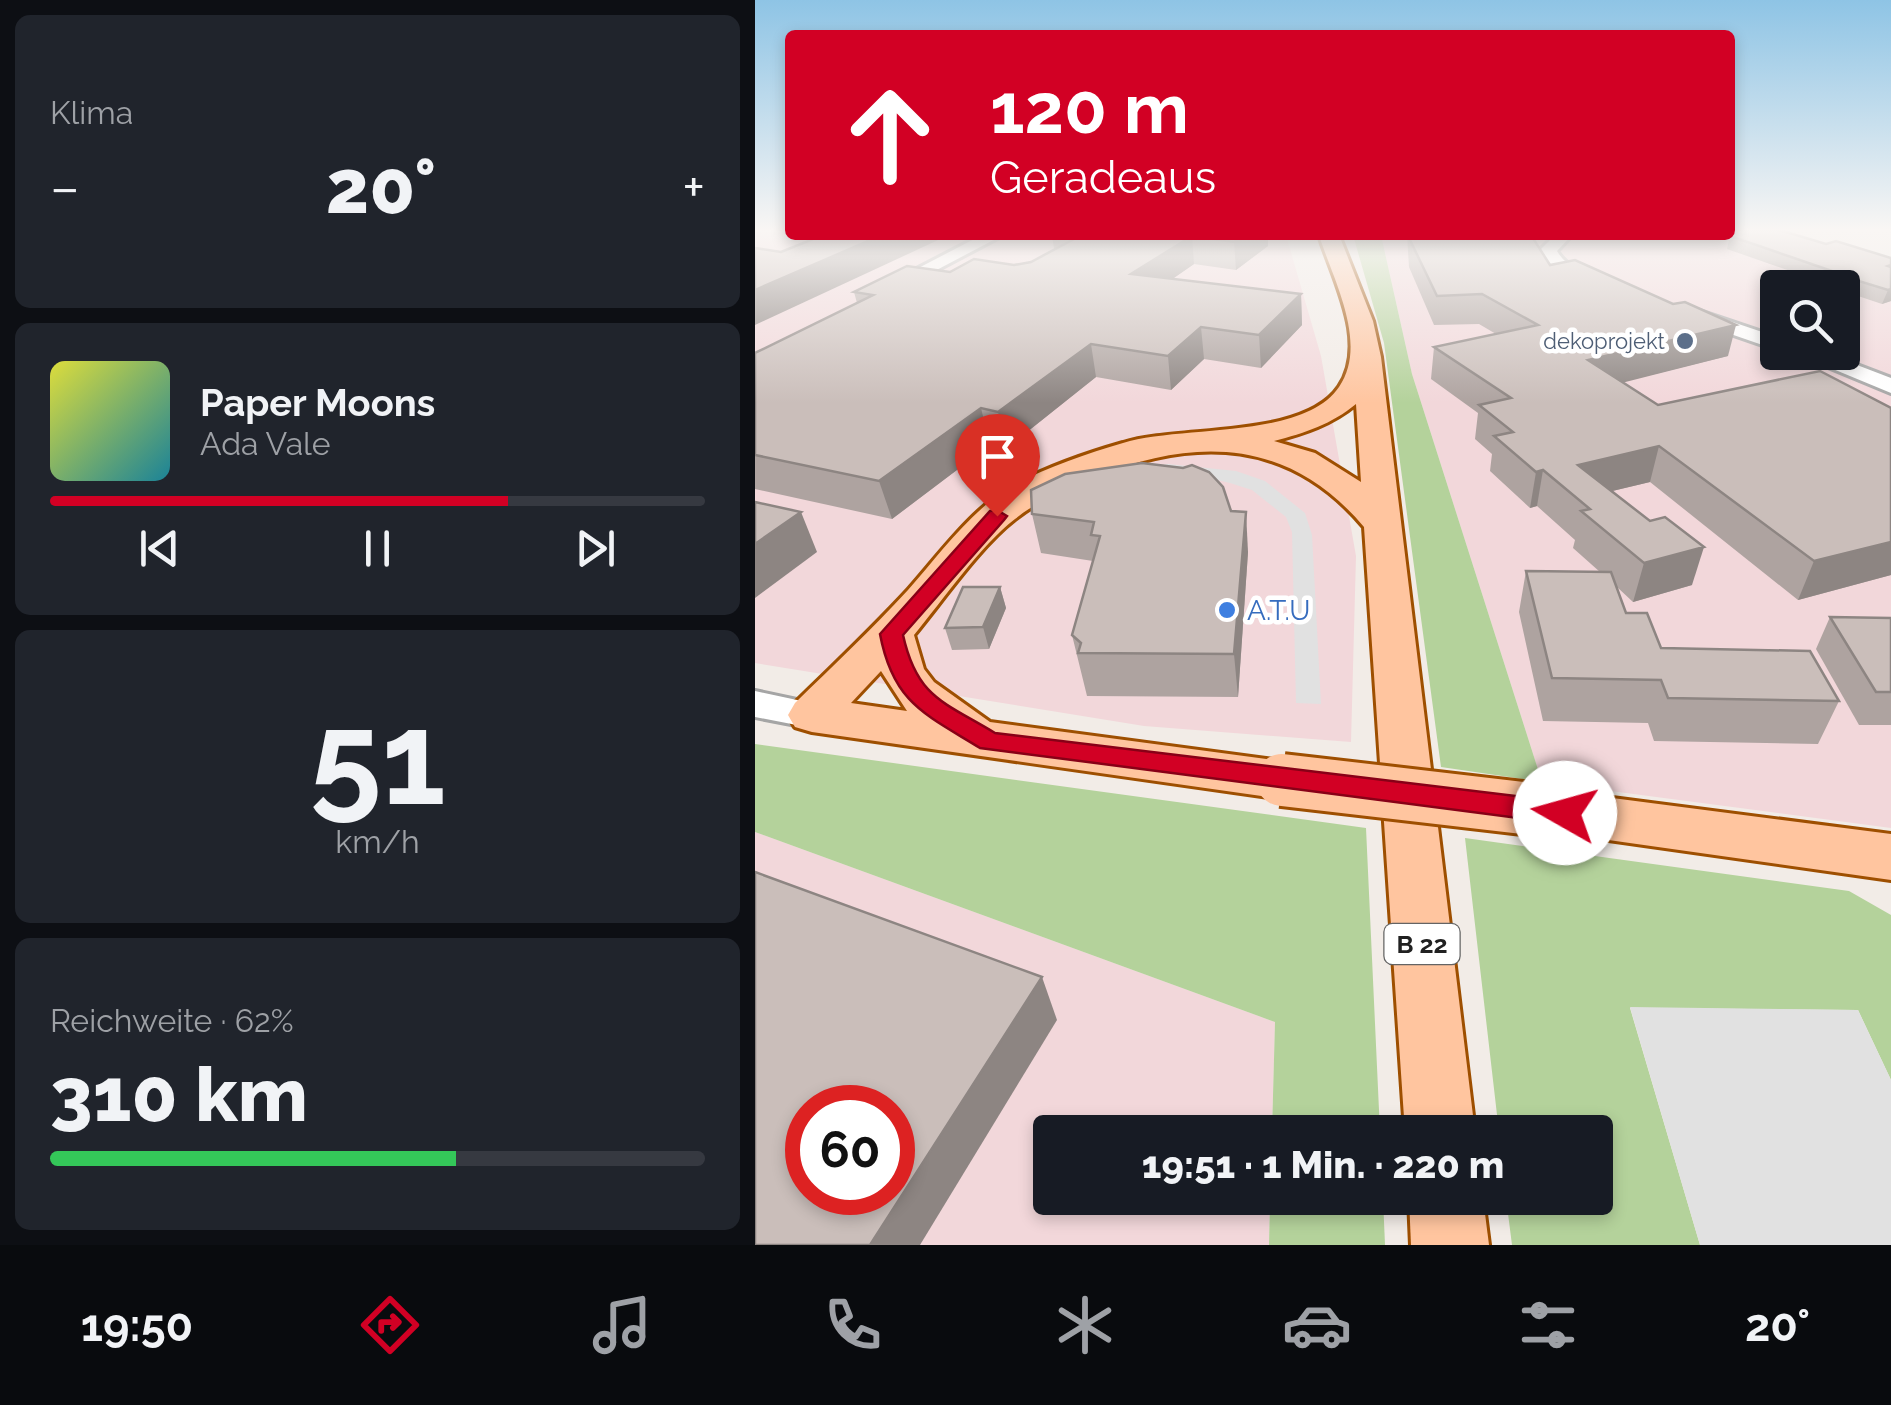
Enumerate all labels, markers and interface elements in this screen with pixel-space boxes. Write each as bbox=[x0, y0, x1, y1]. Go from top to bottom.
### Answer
text: 120 m bbox=[990, 67, 1189, 149]
icon: ahead bbox=[825, 70, 955, 200]
text: Klima bbox=[50, 94, 133, 131]
text: 20° bbox=[326, 142, 436, 231]
text: Geradeaus bbox=[990, 151, 1216, 204]
text: − bbox=[50, 155, 80, 220]
text: + bbox=[682, 155, 705, 220]
map controls bbox=[1760, 270, 1860, 370]
button: search bbox=[1760, 270, 1860, 370]
place label: dekoprojekt bbox=[1543, 328, 1666, 354]
marker: dekoprojekt bbox=[1674, 330, 1696, 352]
text: Paper Moons bbox=[200, 380, 435, 425]
pin bbox=[955, 414, 1040, 517]
text: Ada Vale bbox=[200, 425, 331, 462]
icon: arrive bbox=[970, 429, 1025, 484]
icon: previous bbox=[132, 521, 187, 576]
icon: pause bbox=[350, 521, 405, 576]
icon: next bbox=[568, 521, 623, 576]
place label: A.T.U bbox=[1247, 594, 1310, 627]
marker: A.T.U bbox=[1216, 599, 1238, 621]
text: 51 bbox=[309, 682, 446, 834]
position arrow bbox=[1513, 761, 1617, 865]
text: km/h bbox=[335, 823, 420, 860]
road number: B 22 bbox=[1385, 924, 1459, 964]
text: Reichweite · 62% bbox=[50, 1002, 294, 1039]
text: 310 km bbox=[50, 1050, 308, 1139]
speed limit sign: 60 bbox=[785, 1085, 915, 1215]
text: 19:51 · 1 Min. · 220 m bbox=[1142, 1142, 1504, 1187]
icon: directions bbox=[355, 1290, 425, 1360]
icon: music bbox=[587, 1290, 657, 1360]
icon: phone bbox=[818, 1290, 888, 1360]
icon: climate bbox=[1050, 1290, 1120, 1360]
icon: car bbox=[1282, 1290, 1352, 1360]
icon: filters bbox=[1513, 1290, 1583, 1360]
text: 19:50 bbox=[81, 1299, 193, 1352]
text: 20° bbox=[1745, 1299, 1810, 1352]

